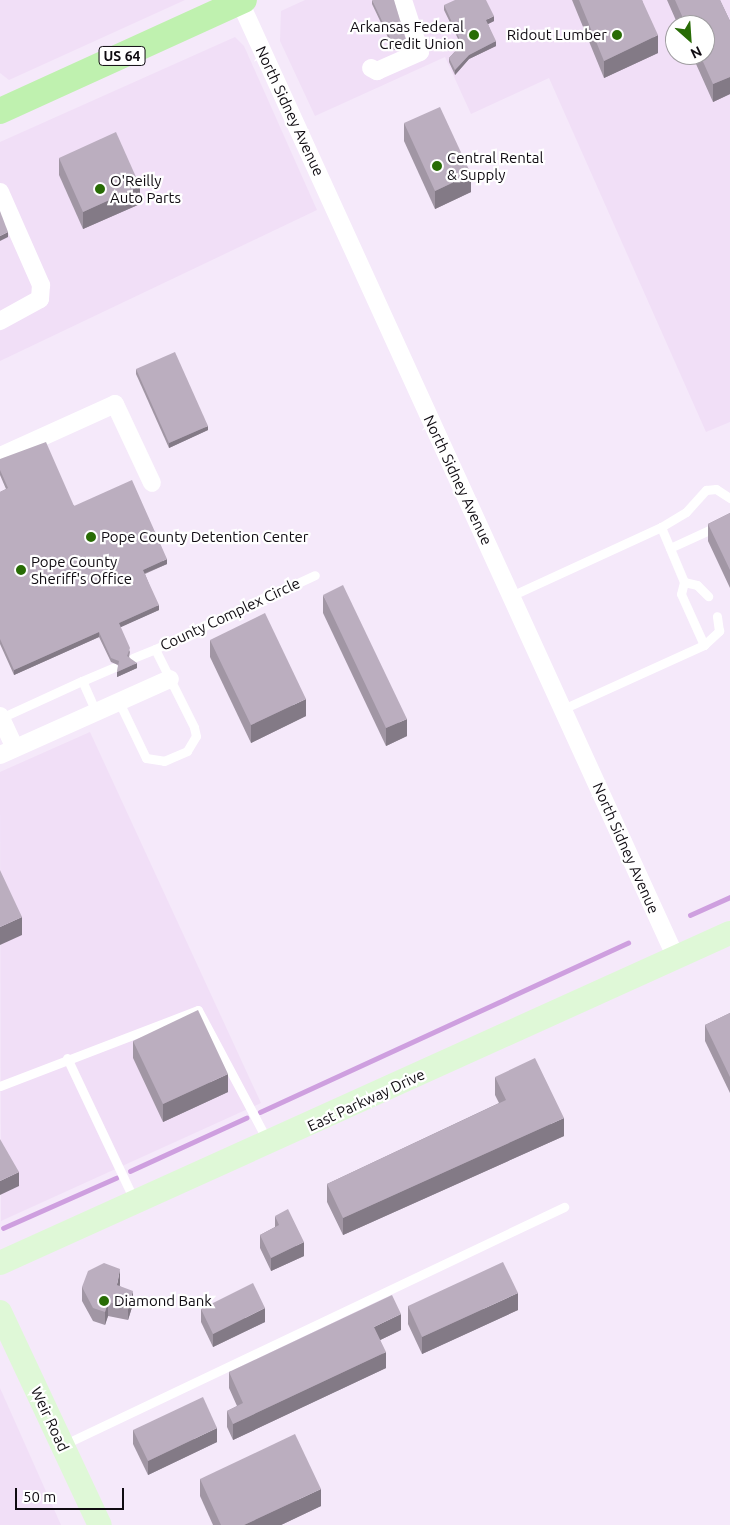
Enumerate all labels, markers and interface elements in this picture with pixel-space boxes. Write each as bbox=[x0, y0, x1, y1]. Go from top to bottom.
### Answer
north arrow bbox=[665, 15, 715, 65]
place label: Arkansas Federal Credit Union bbox=[350, 17, 464, 52]
place label: Ridout Lumber bbox=[507, 26, 607, 44]
marker: Arkansas Federal Credit Union bbox=[468, 29, 480, 41]
marker: Ridout Lumber bbox=[611, 29, 623, 41]
street label: North Sidney Avenue bbox=[252, 43, 328, 179]
text: N bbox=[688, 43, 704, 62]
road number: US 64 bbox=[98, 44, 146, 68]
place label: Central Rental & Supply bbox=[447, 148, 543, 183]
marker: Central Rental & Supply bbox=[431, 160, 443, 172]
place label: O'Reilly Auto Parts bbox=[110, 171, 181, 206]
marker: O'Reilly Auto Parts bbox=[94, 183, 106, 195]
street label: North Sidney Avenue bbox=[420, 412, 496, 548]
place label: Pope County Detention Center bbox=[101, 528, 308, 546]
marker: Pope County Detention Center bbox=[85, 531, 97, 543]
place label: Pope County Sheriff's Office bbox=[31, 552, 132, 587]
marker: Pope County Sheriff's Office bbox=[15, 564, 27, 576]
street label: County Complex Circle bbox=[157, 574, 303, 654]
street label: North Sidney Avenue bbox=[589, 780, 663, 916]
street label: East Parkway Drive bbox=[305, 1065, 427, 1135]
place label: Diamond Bank bbox=[114, 1292, 212, 1310]
marker: Diamond Bank bbox=[98, 1295, 110, 1307]
street label: Weir Road bbox=[27, 1384, 73, 1454]
scale bar bbox=[18, 1478, 126, 1510]
text: 50 m bbox=[23, 1488, 56, 1505]

